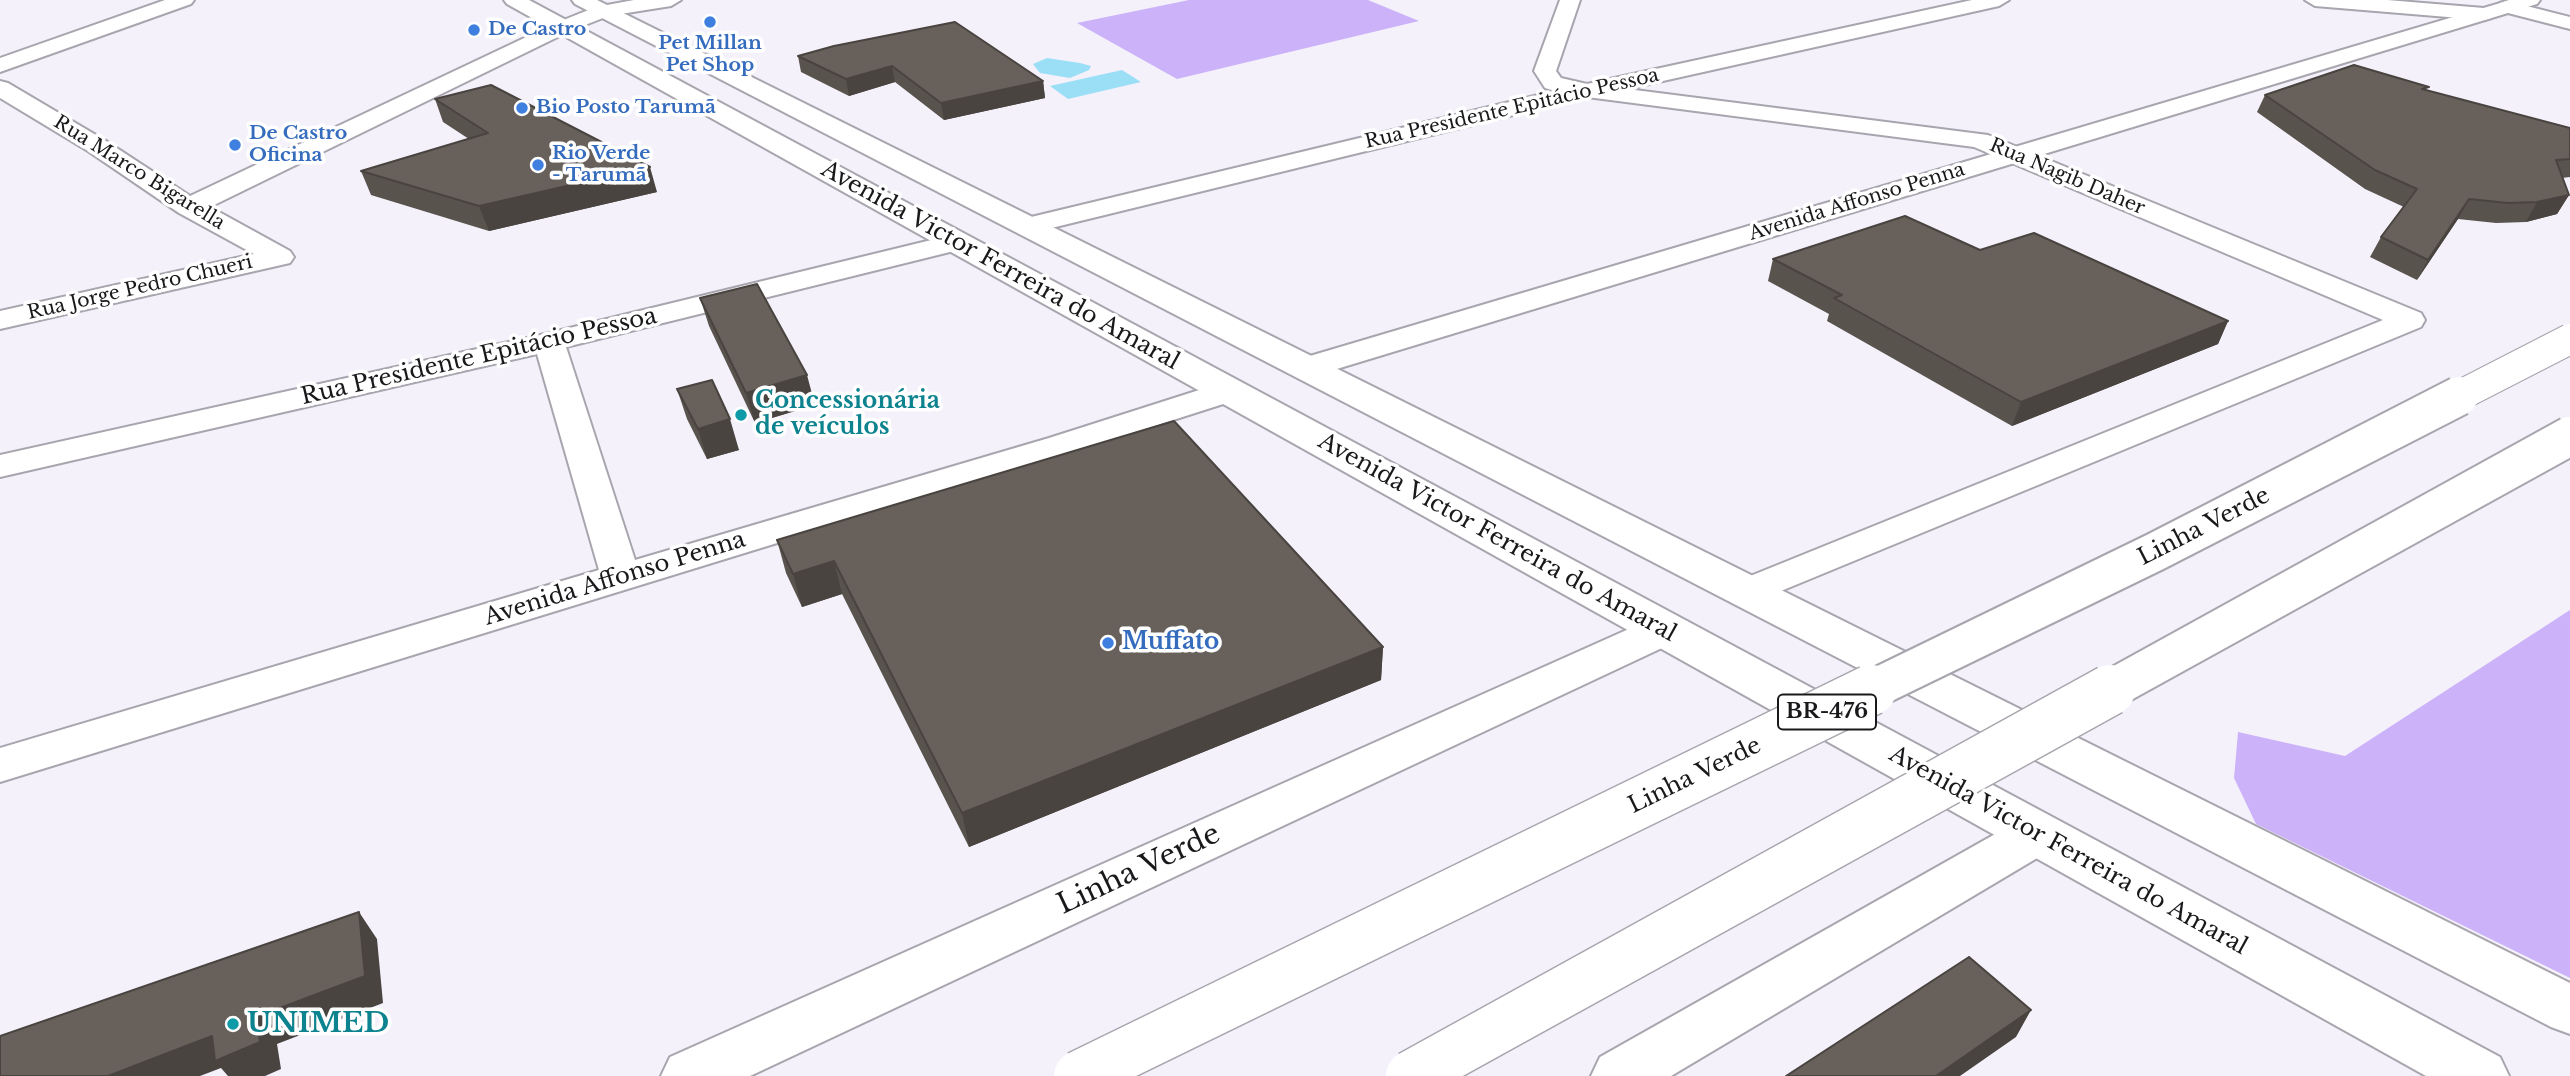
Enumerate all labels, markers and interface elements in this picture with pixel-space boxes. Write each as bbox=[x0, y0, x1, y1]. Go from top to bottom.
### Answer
marker: Pet Millan Pet Shop bbox=[702, 14, 718, 30]
place label: De Castro bbox=[488, 19, 586, 41]
marker: De Castro bbox=[466, 22, 482, 38]
place label: Pet Millan Pet Shop bbox=[658, 33, 762, 77]
street label: Rua Presidente Epitácio Pessoa bbox=[1363, 64, 1661, 154]
place label: Bio Posto Tarumã bbox=[536, 97, 716, 119]
marker: Bio Posto Tarumã bbox=[514, 100, 530, 116]
street label: Rua Marco Bigarella bbox=[49, 111, 229, 235]
place label: De Castro Oficina bbox=[249, 123, 347, 167]
street label: Rua Nagib Daher bbox=[1986, 134, 2148, 220]
marker: De Castro Oficina bbox=[227, 137, 243, 153]
place label: Rio Verde - Tarumã bbox=[552, 143, 650, 187]
street label: Avenida Victor Ferreira do Amaral bbox=[816, 156, 1184, 376]
marker: Rio Verde - Tarumã bbox=[530, 157, 546, 173]
street label: Avenida Affonso Penna bbox=[1746, 158, 1968, 246]
street label: Rua Jorge Pedro Chueri bbox=[25, 251, 255, 325]
street label: Rua Presidente Epitácio Pessoa bbox=[298, 303, 660, 411]
place label: Concessionária de veículos bbox=[755, 388, 940, 442]
marker: Concessionária de veículos bbox=[733, 407, 749, 423]
street label: Avenida Victor Ferreira do Amaral bbox=[1313, 428, 1681, 648]
street label: Linha Verde bbox=[2133, 482, 2275, 572]
street label: Avenida Affonso Penna bbox=[481, 526, 749, 632]
place label: Muffato bbox=[1122, 629, 1219, 657]
marker: Muffato bbox=[1100, 635, 1116, 651]
road number: BR-476 bbox=[1778, 694, 1876, 730]
street label: Linha Verde bbox=[1624, 732, 1766, 820]
street label: Avenida Victor Ferreira do Amaral bbox=[1884, 741, 2252, 961]
street label: Linha Verde bbox=[1052, 818, 1226, 922]
place label: UNIMED bbox=[247, 1007, 389, 1041]
marker: UNIMED bbox=[225, 1016, 241, 1032]

